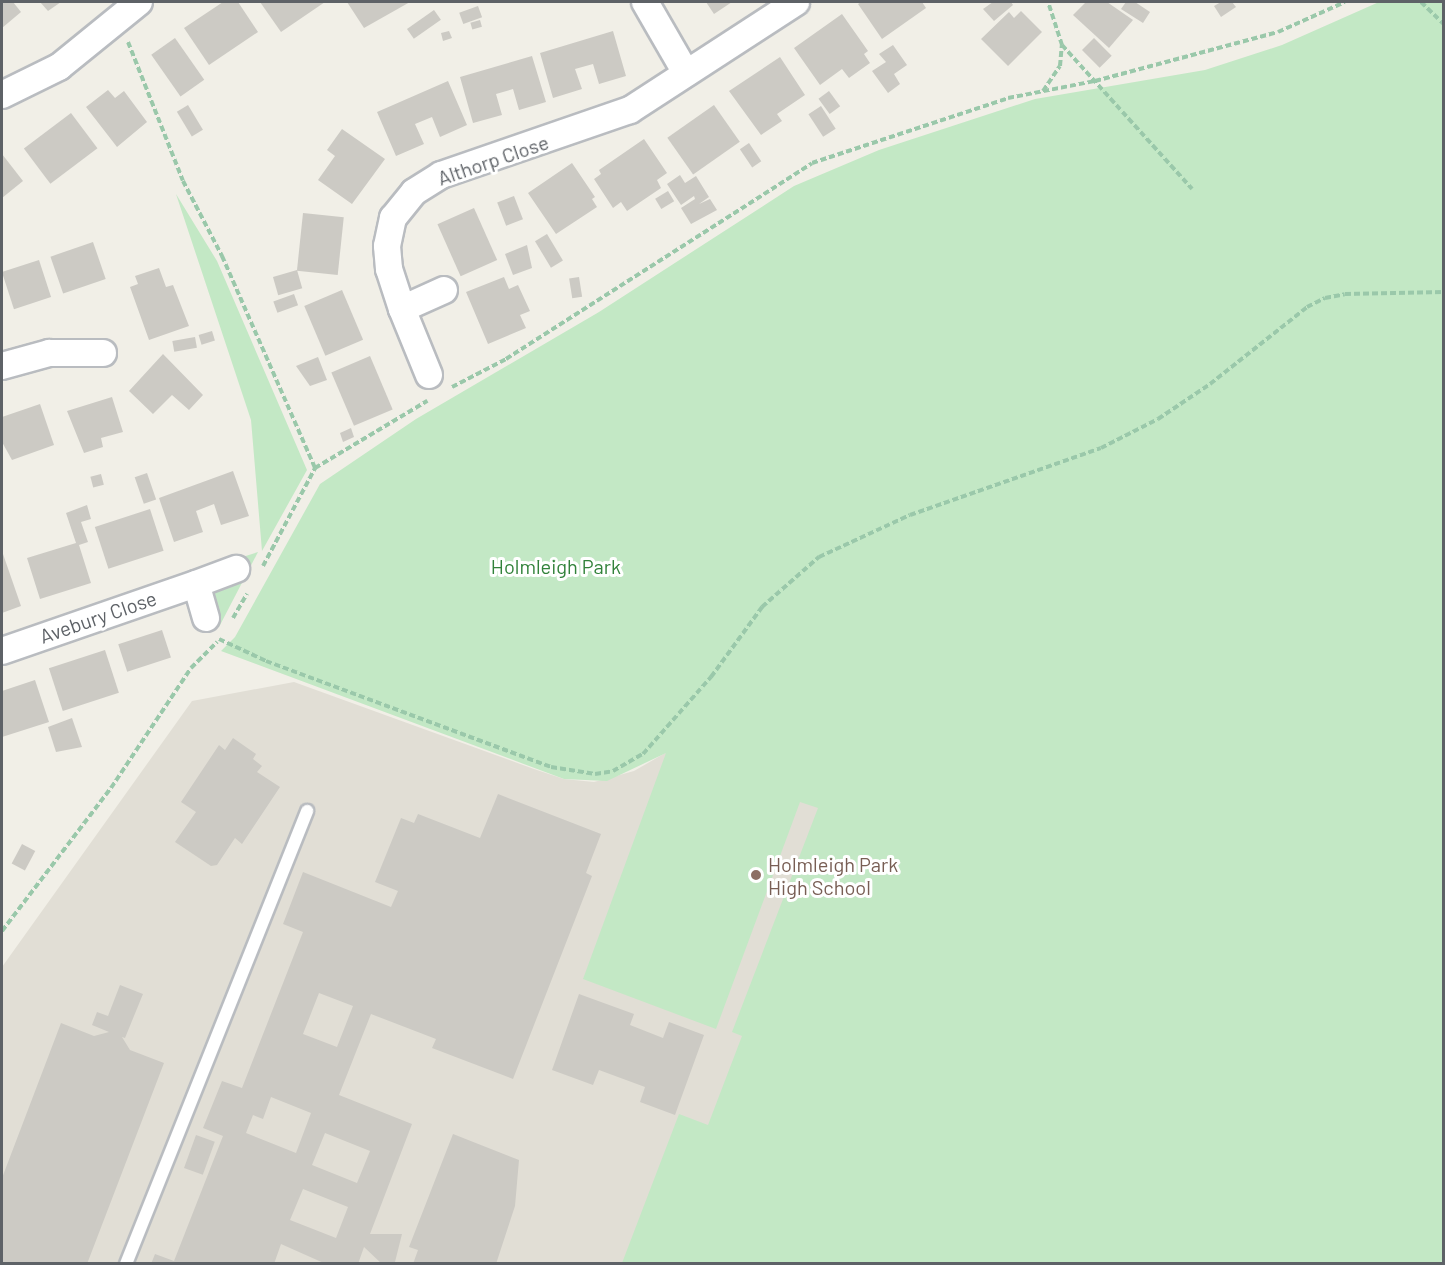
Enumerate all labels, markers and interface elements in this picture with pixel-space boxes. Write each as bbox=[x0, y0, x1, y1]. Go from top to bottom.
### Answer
street label: Althorp Close bbox=[434, 130, 552, 190]
park label: Holmleigh Park bbox=[491, 554, 621, 578]
street label: Avebury Close bbox=[36, 586, 160, 648]
place label: Holmleigh Park High School bbox=[768, 852, 898, 899]
marker: Holmleigh Park High School bbox=[749, 868, 763, 882]

